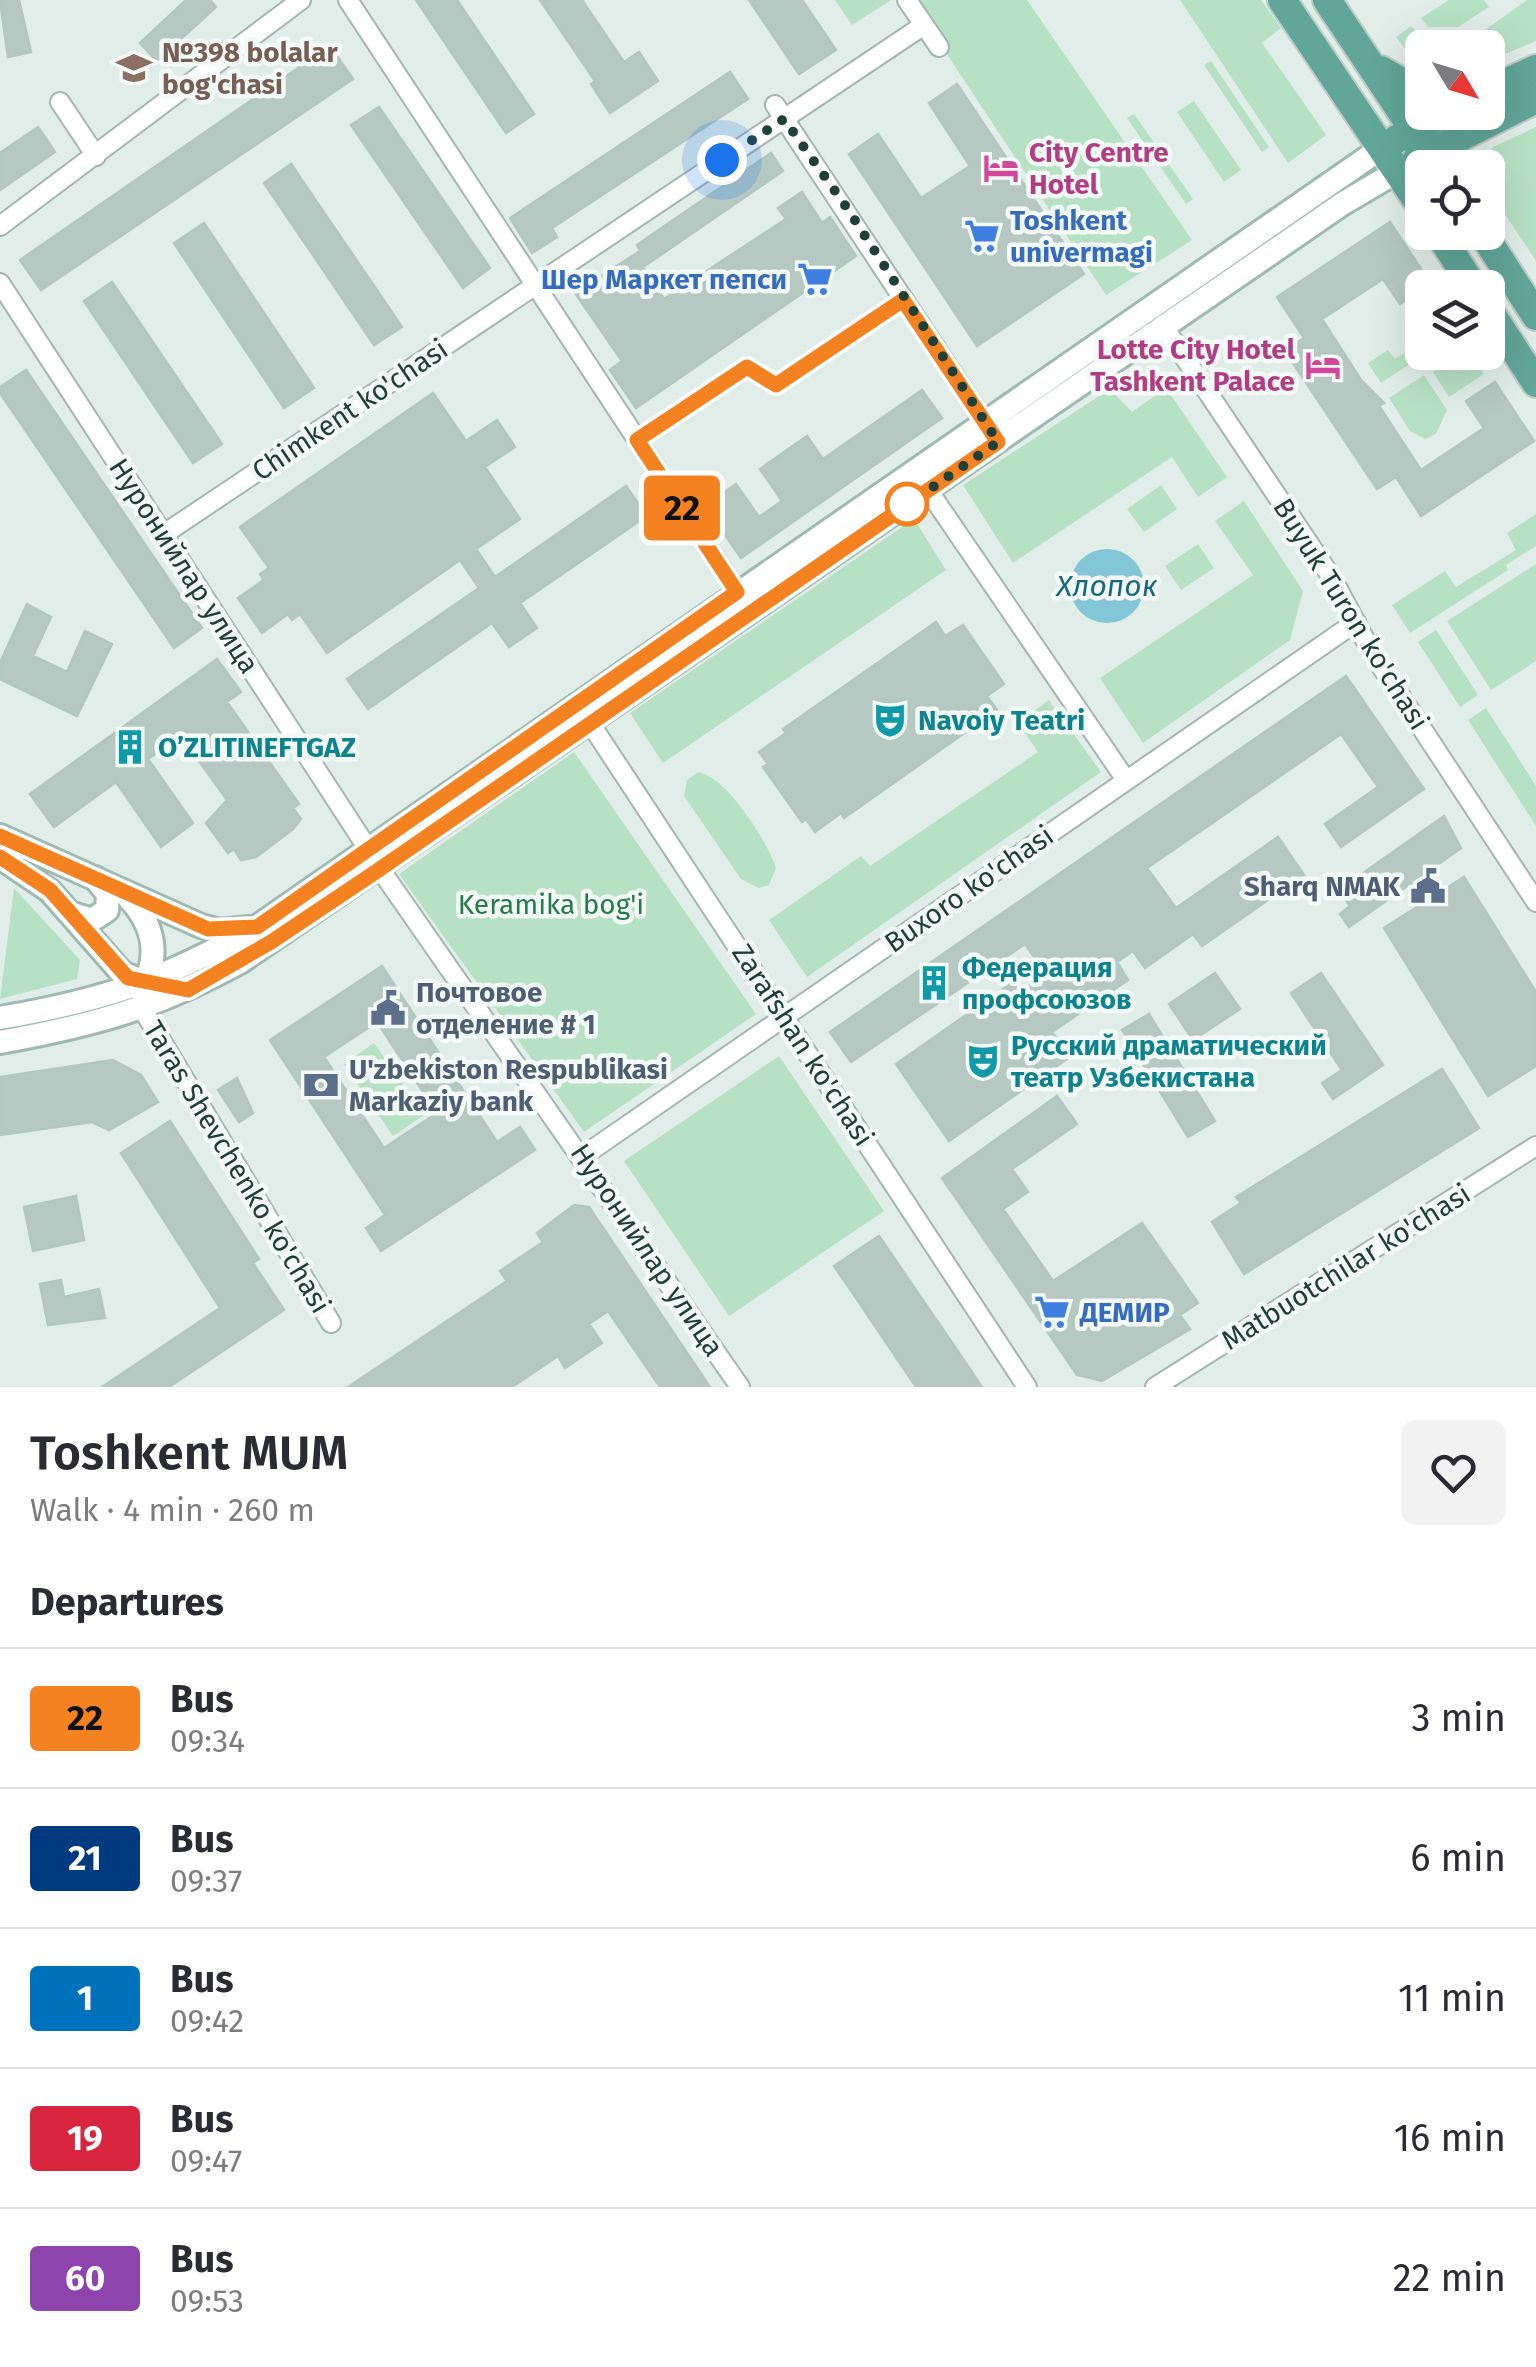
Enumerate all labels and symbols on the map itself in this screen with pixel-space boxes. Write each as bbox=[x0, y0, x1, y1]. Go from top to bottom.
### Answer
north arrow bbox=[1405, 30, 1505, 130]
place label: №398 bolalar bog'chasi bbox=[162, 36, 338, 101]
school or university icon: №398 bolalar bog'chasi bbox=[115, 49, 153, 87]
your location bbox=[697, 135, 747, 185]
place label: City Centre Hotel bbox=[1029, 136, 1169, 201]
hotel icon: City Centre Hotel bbox=[982, 149, 1020, 187]
place label: Toshkent univermagi bbox=[1010, 204, 1153, 269]
supermarket icon: Toshkent univermagi bbox=[963, 217, 1001, 255]
supermarket icon: Шер Маркет пепси bbox=[796, 260, 834, 298]
place label: Шер Маркет пепси bbox=[541, 263, 787, 296]
street label: Chimkent ko'chasi bbox=[246, 332, 454, 488]
place label: Lotte City Hotel Tashkent Palace bbox=[1090, 333, 1296, 398]
hotel icon: Lotte City Hotel Tashkent Palace bbox=[1304, 346, 1342, 384]
street label: Нуронийлар улица bbox=[102, 452, 266, 680]
line badge: 22 bbox=[637, 476, 727, 540]
unlabelled marker bbox=[886, 483, 928, 525]
street label: Buyuk Turon ko'chasi bbox=[1266, 492, 1436, 736]
water label: Хлопок bbox=[1055, 568, 1158, 604]
theatre icon: Navoiy Teatri bbox=[871, 701, 909, 739]
place label: Navoiy Teatri bbox=[918, 704, 1085, 737]
building icon: O’ZLITINEFTGAZ bbox=[111, 728, 149, 766]
place label: O’ZLITINEFTGAZ bbox=[158, 731, 356, 764]
street label: Buxoro ko'chasi bbox=[878, 819, 1060, 959]
public building icon: Sharq NMAK bbox=[1409, 867, 1447, 905]
place label: Sharq NMAK bbox=[1244, 870, 1401, 903]
park label: Keramika bog'i bbox=[458, 888, 644, 921]
street label: Zarafshan ko'chasi bbox=[725, 938, 881, 1152]
place label: Федерация профсоюзов bbox=[962, 951, 1132, 1016]
building icon: Федерация профсоюзов bbox=[915, 964, 953, 1002]
place label: Почтовое отделение # 1 bbox=[416, 976, 596, 1041]
public building icon: Почтовое отделение # 1 bbox=[369, 989, 407, 1027]
street label: Taras Shevchenko ko'chasi bbox=[137, 1015, 337, 1319]
place label: Русский драматический театр Узбекистана bbox=[1011, 1029, 1327, 1094]
theatre icon: Русский драматический театр Узбекистана bbox=[964, 1042, 1002, 1080]
place label: U'zbekiston Respublikasi Markaziy bank bbox=[349, 1053, 668, 1118]
bank icon: U'zbekiston Respublikasi Markaziy bank bbox=[302, 1066, 340, 1104]
street label: Нуронийлар улица bbox=[564, 1137, 730, 1363]
street label: Matbuotchilar ko'chasi bbox=[1216, 1177, 1476, 1357]
supermarket icon: ДЕМИР bbox=[1033, 1293, 1071, 1331]
place label: ДЕМИР bbox=[1079, 1296, 1170, 1329]

